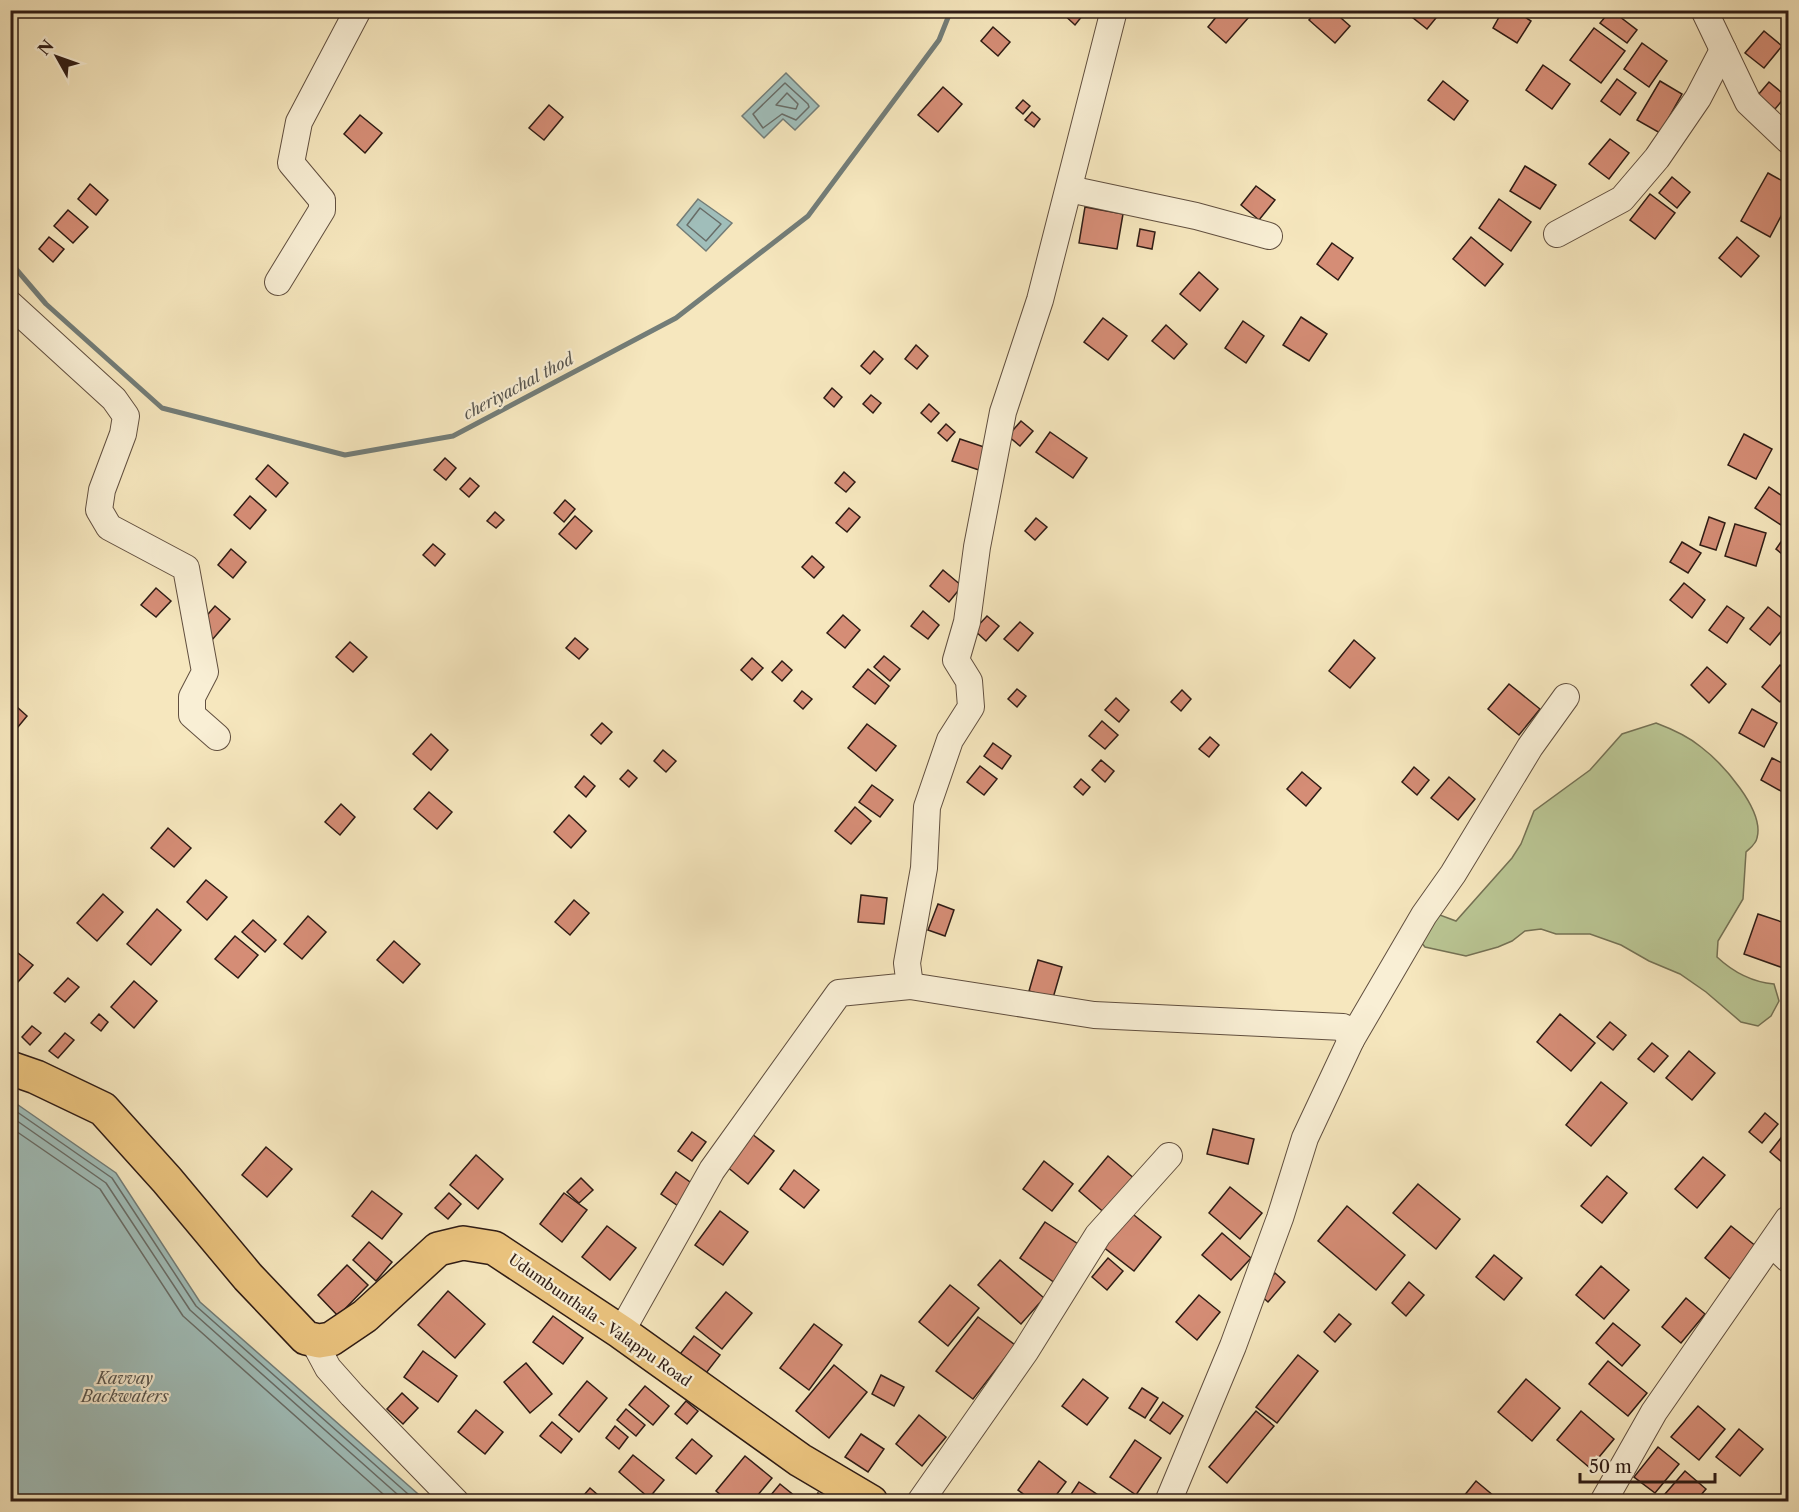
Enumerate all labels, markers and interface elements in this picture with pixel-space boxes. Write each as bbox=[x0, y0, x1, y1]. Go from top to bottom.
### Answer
north arrow bbox=[27, 27, 87, 87]
text: N bbox=[33, 36, 58, 59]
water label: cheriyachal thod bbox=[459, 348, 578, 424]
street label: Udumbunthala - Valappu Road bbox=[505, 1249, 695, 1391]
water label: Kavvay Backwaters bbox=[79, 1368, 169, 1406]
scale bar bbox=[1580, 1446, 1715, 1484]
text: 50 m bbox=[1589, 1456, 1632, 1478]

